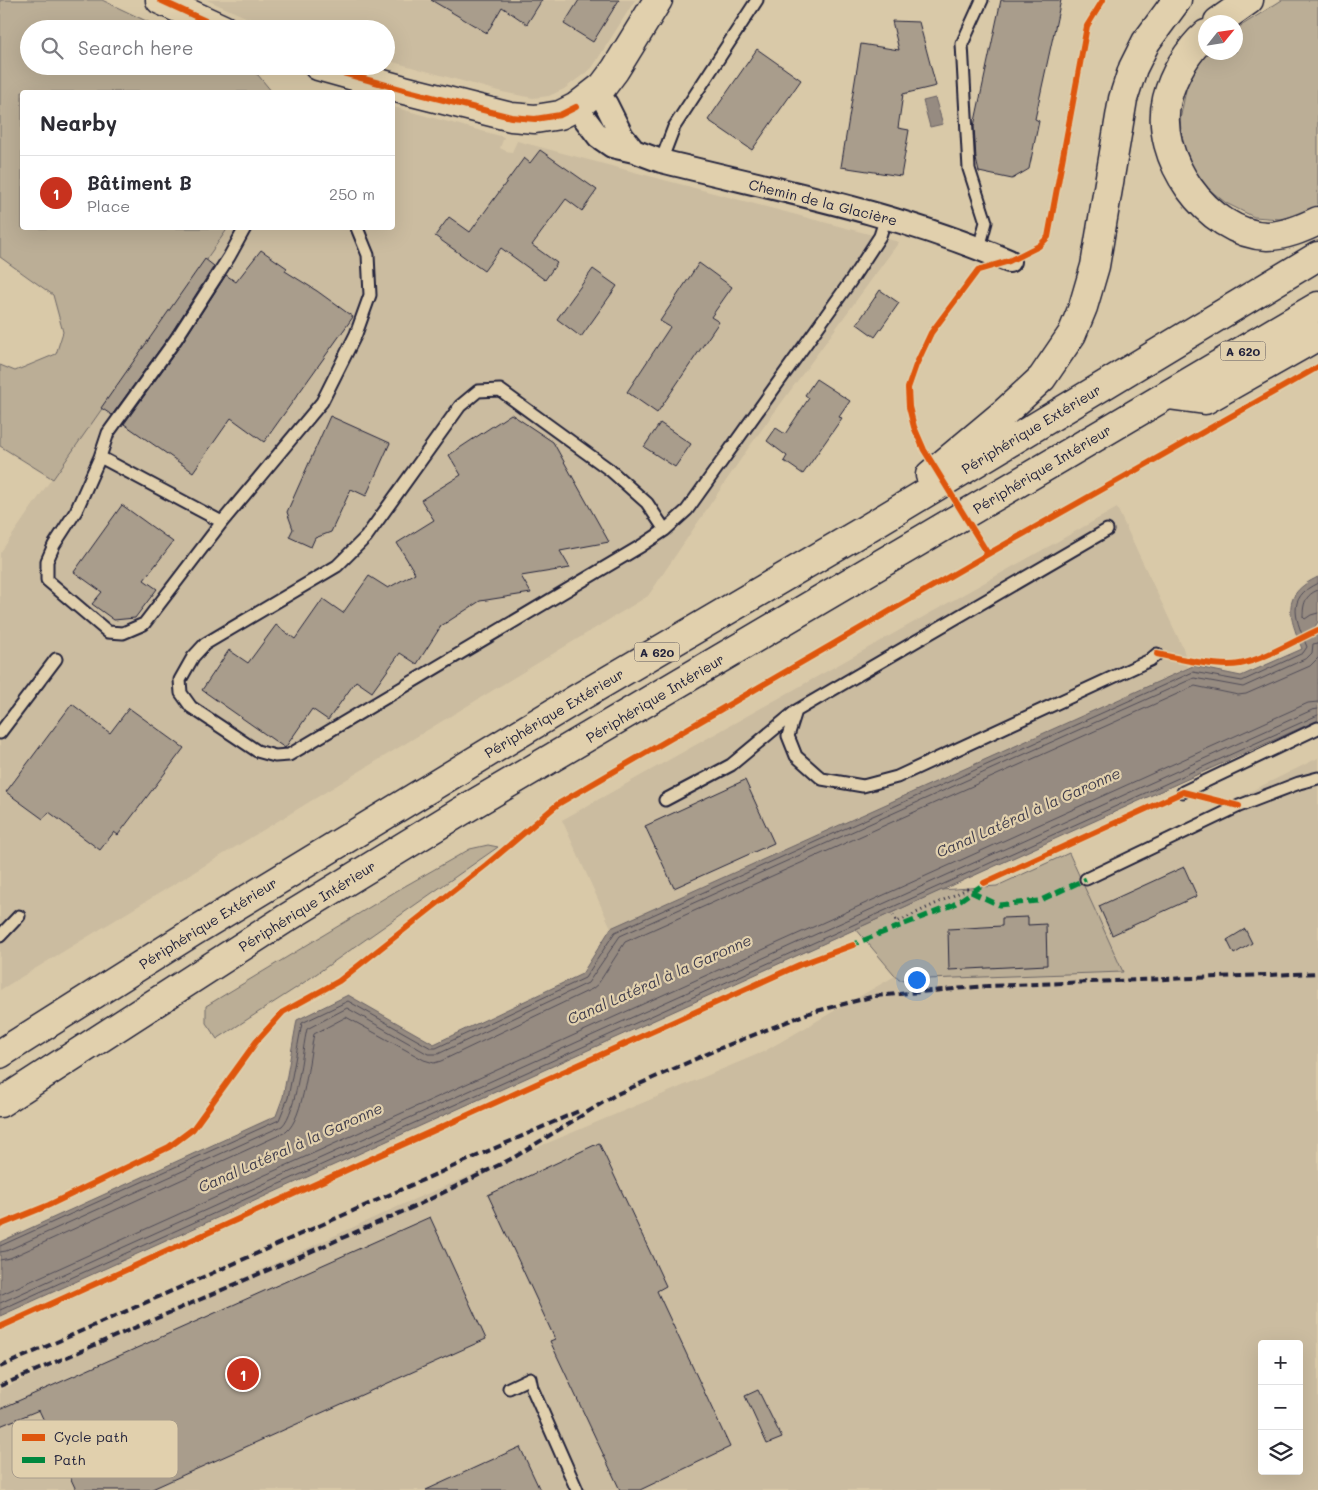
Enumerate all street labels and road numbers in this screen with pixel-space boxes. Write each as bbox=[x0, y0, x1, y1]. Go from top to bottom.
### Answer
street label: Chemin de la Glacière bbox=[747, 174, 899, 230]
road number: A 620 bbox=[1220, 342, 1266, 361]
street label: Périphérique Extérieur bbox=[958, 380, 1104, 478]
street label: Périphérique Intérieur bbox=[969, 420, 1115, 518]
road number: A 620 bbox=[634, 642, 680, 662]
street label: Périphérique Intérieur bbox=[582, 649, 728, 747]
street label: Périphérique Extérieur bbox=[481, 664, 627, 762]
street label: Périphérique Intérieur bbox=[235, 856, 379, 956]
street label: Périphérique Extérieur bbox=[135, 873, 281, 973]

